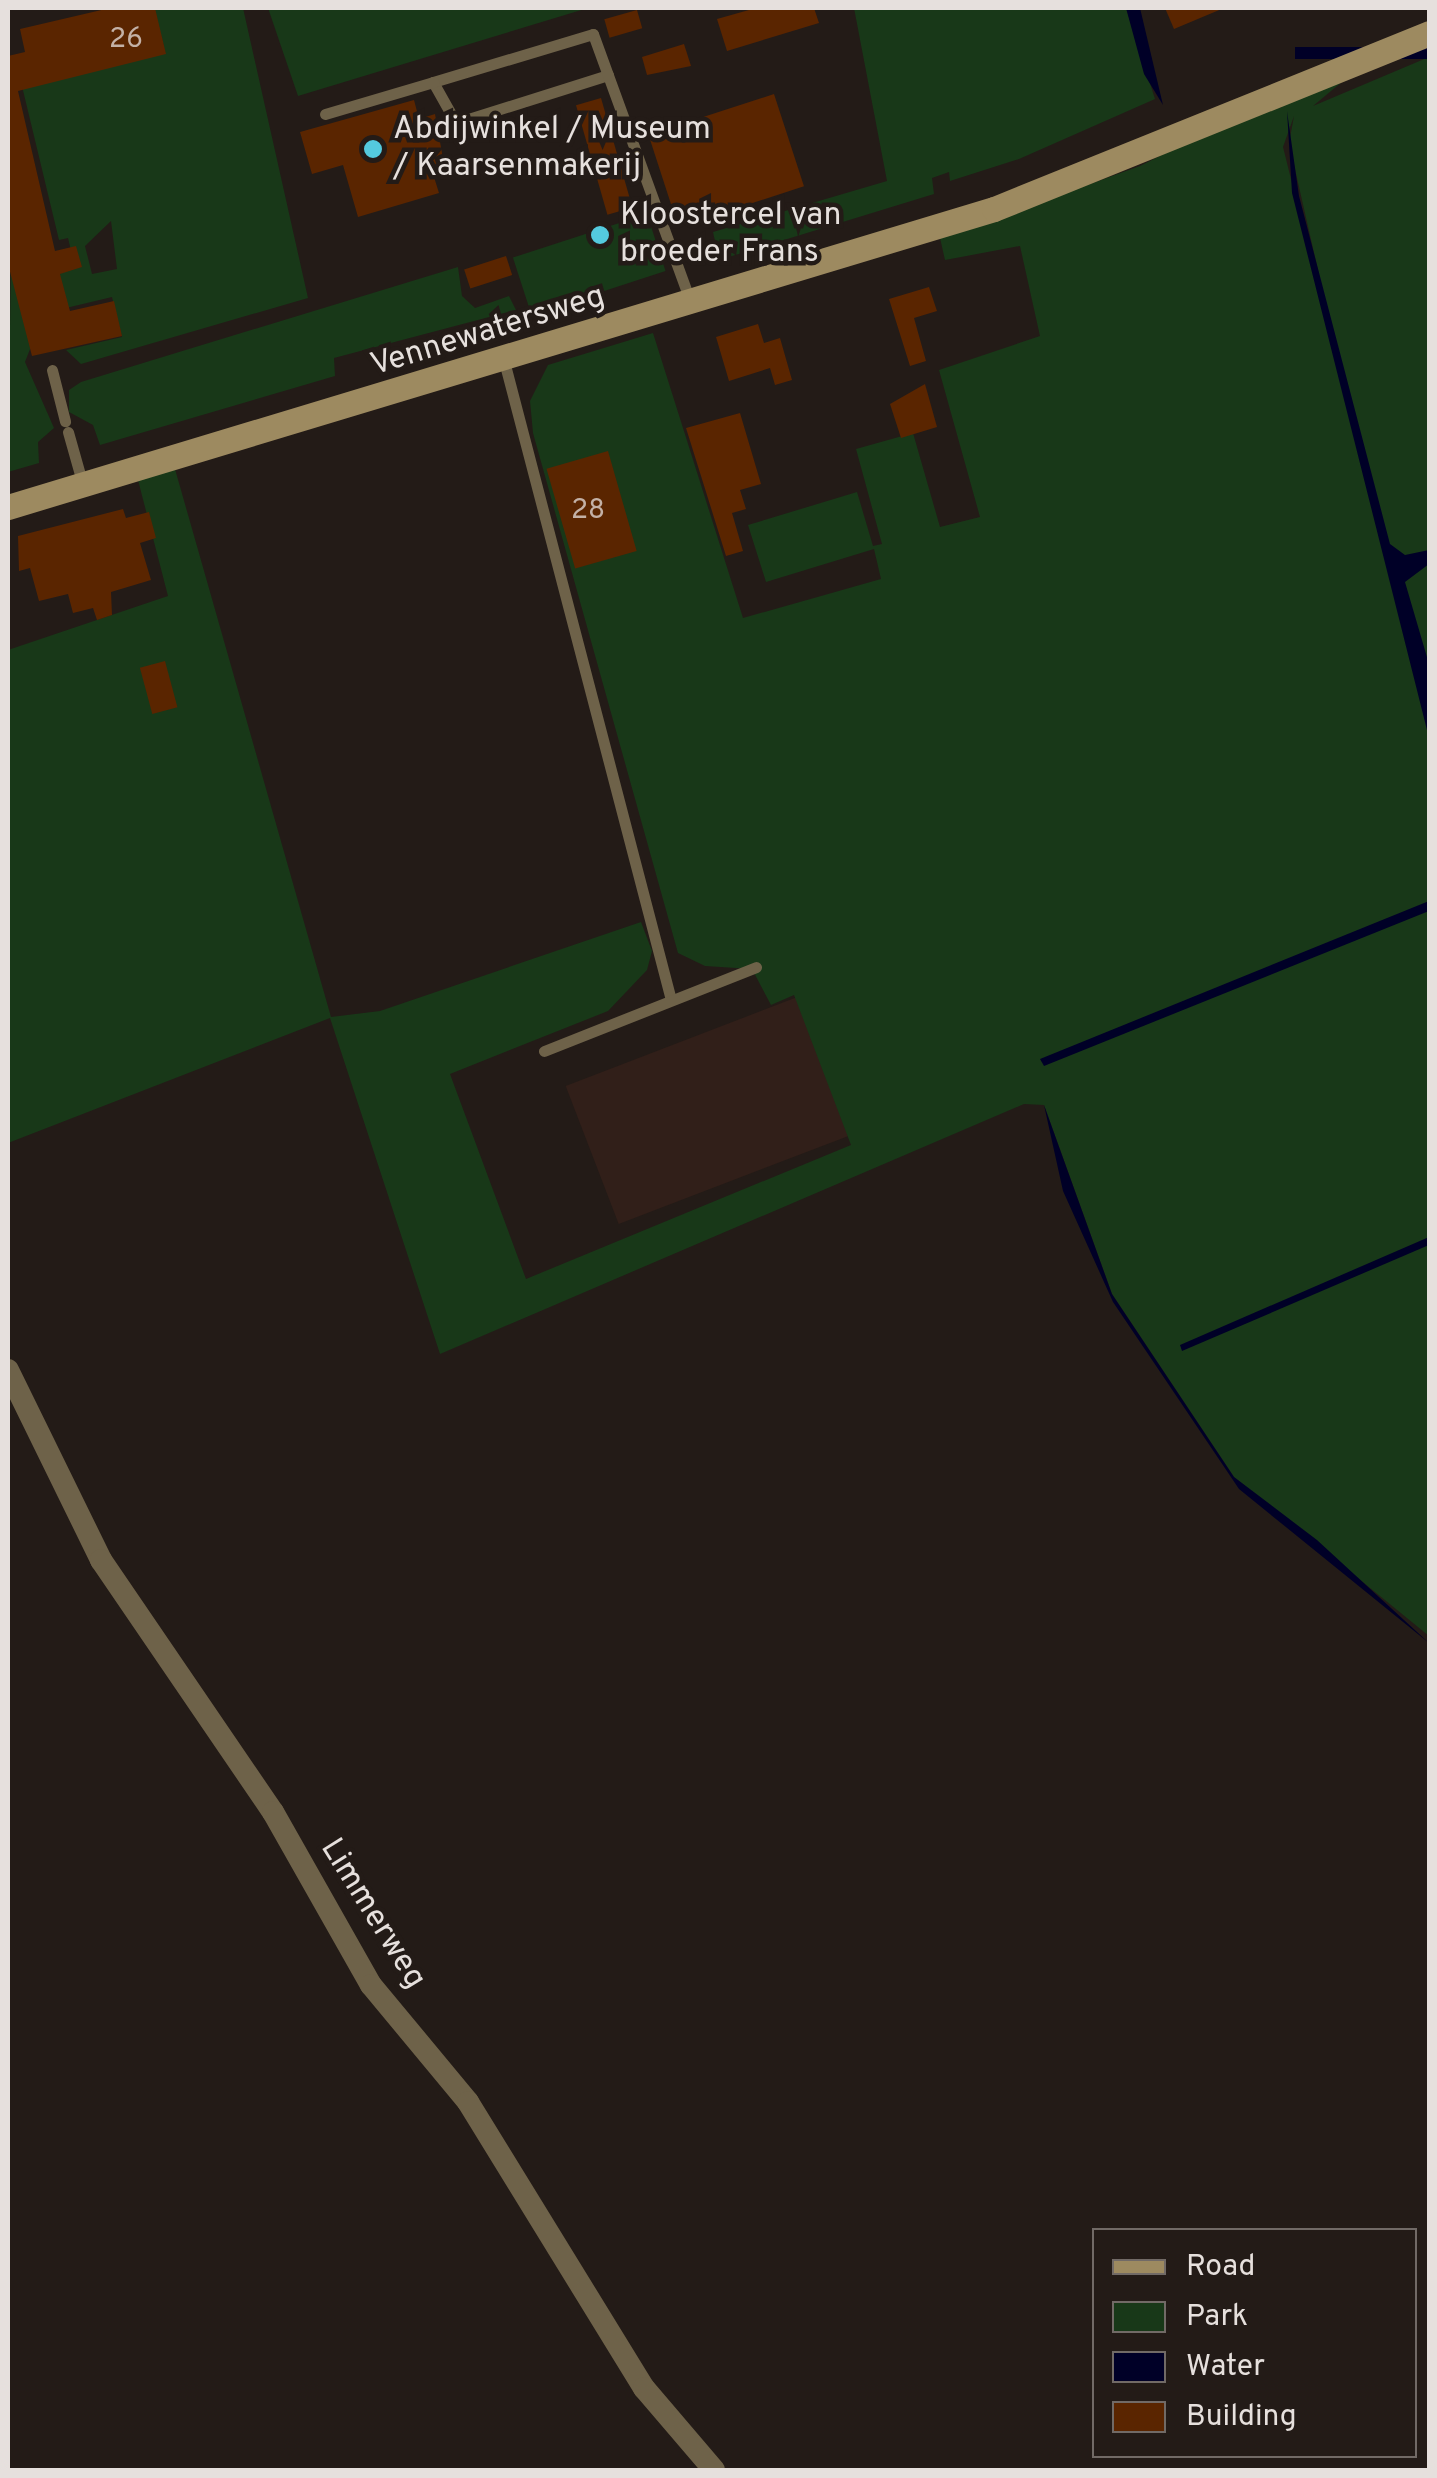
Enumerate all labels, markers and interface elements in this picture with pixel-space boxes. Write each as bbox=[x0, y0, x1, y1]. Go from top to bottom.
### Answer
house number: 26 bbox=[109, 23, 143, 57]
place label: Abdijwinkel / Museum / Kaarsenmakerij bbox=[393, 112, 711, 187]
marker: Abdijwinkel / Museum / Kaarsenmakerij bbox=[362, 138, 384, 160]
place label: Kloostercel van broeder Frans bbox=[620, 198, 841, 273]
marker: Kloostercel van broeder Frans bbox=[589, 224, 611, 246]
street label: Vennewatersweg bbox=[366, 278, 610, 386]
house number: 28 bbox=[571, 494, 605, 528]
street label: Limmerweg bbox=[311, 1832, 433, 1996]
legend bbox=[1092, 2228, 1417, 2458]
text: Road bbox=[1186, 2249, 1255, 2286]
text: Park bbox=[1186, 2299, 1248, 2336]
text: Water bbox=[1186, 2349, 1265, 2386]
text: Building bbox=[1186, 2399, 1297, 2436]

